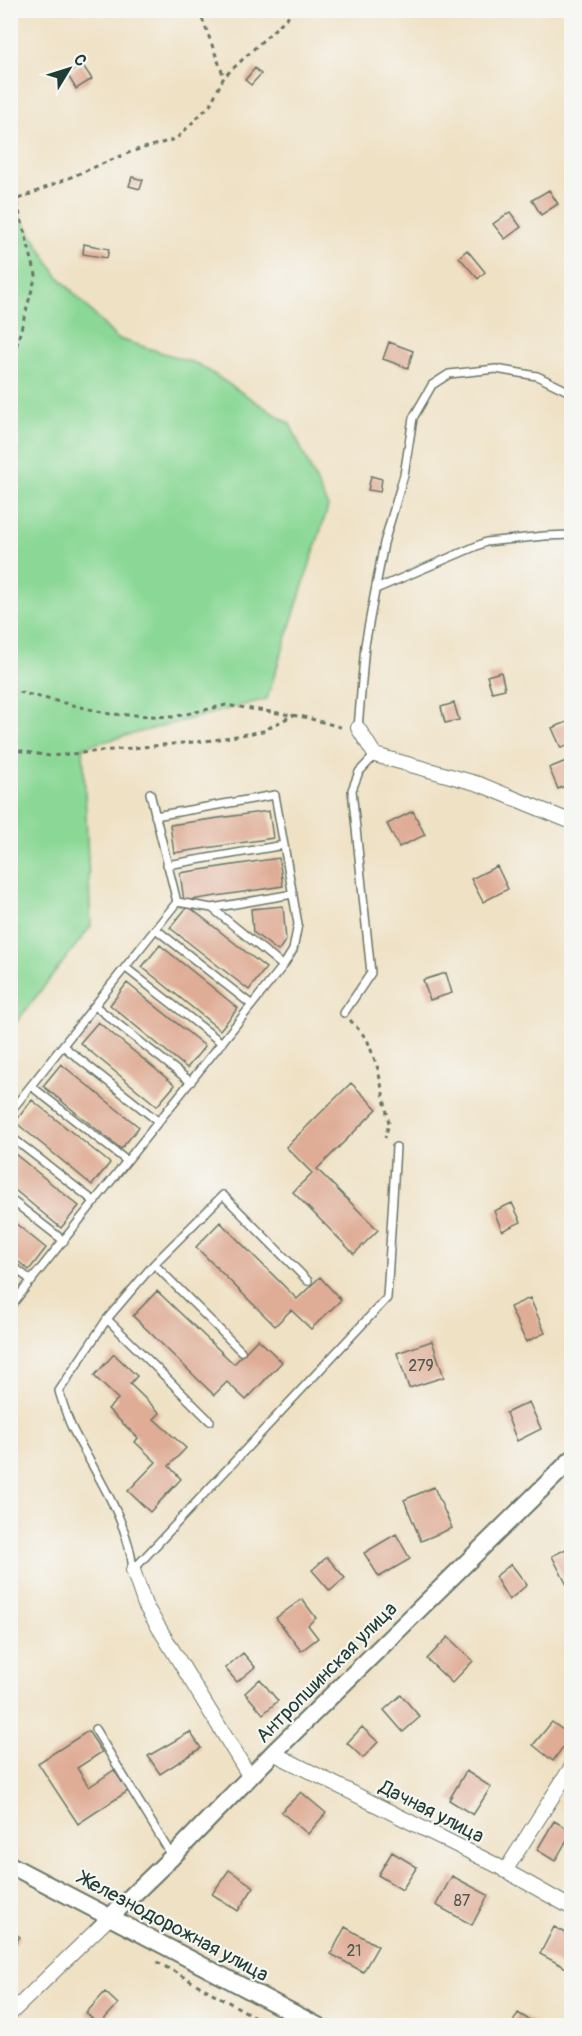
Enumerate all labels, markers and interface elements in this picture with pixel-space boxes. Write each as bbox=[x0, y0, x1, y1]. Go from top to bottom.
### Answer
north arrow bbox=[39, 39, 99, 99]
text: С bbox=[69, 50, 91, 71]
house number: 279 bbox=[408, 1356, 434, 1376]
street label: Антропшинская улица bbox=[250, 1596, 402, 1748]
street label: Дачная улица bbox=[374, 1774, 488, 1849]
street label: Железнодорожная улица bbox=[72, 1864, 273, 1987]
house number: 87 bbox=[454, 1891, 471, 1911]
house number: 21 bbox=[346, 1941, 362, 1961]

